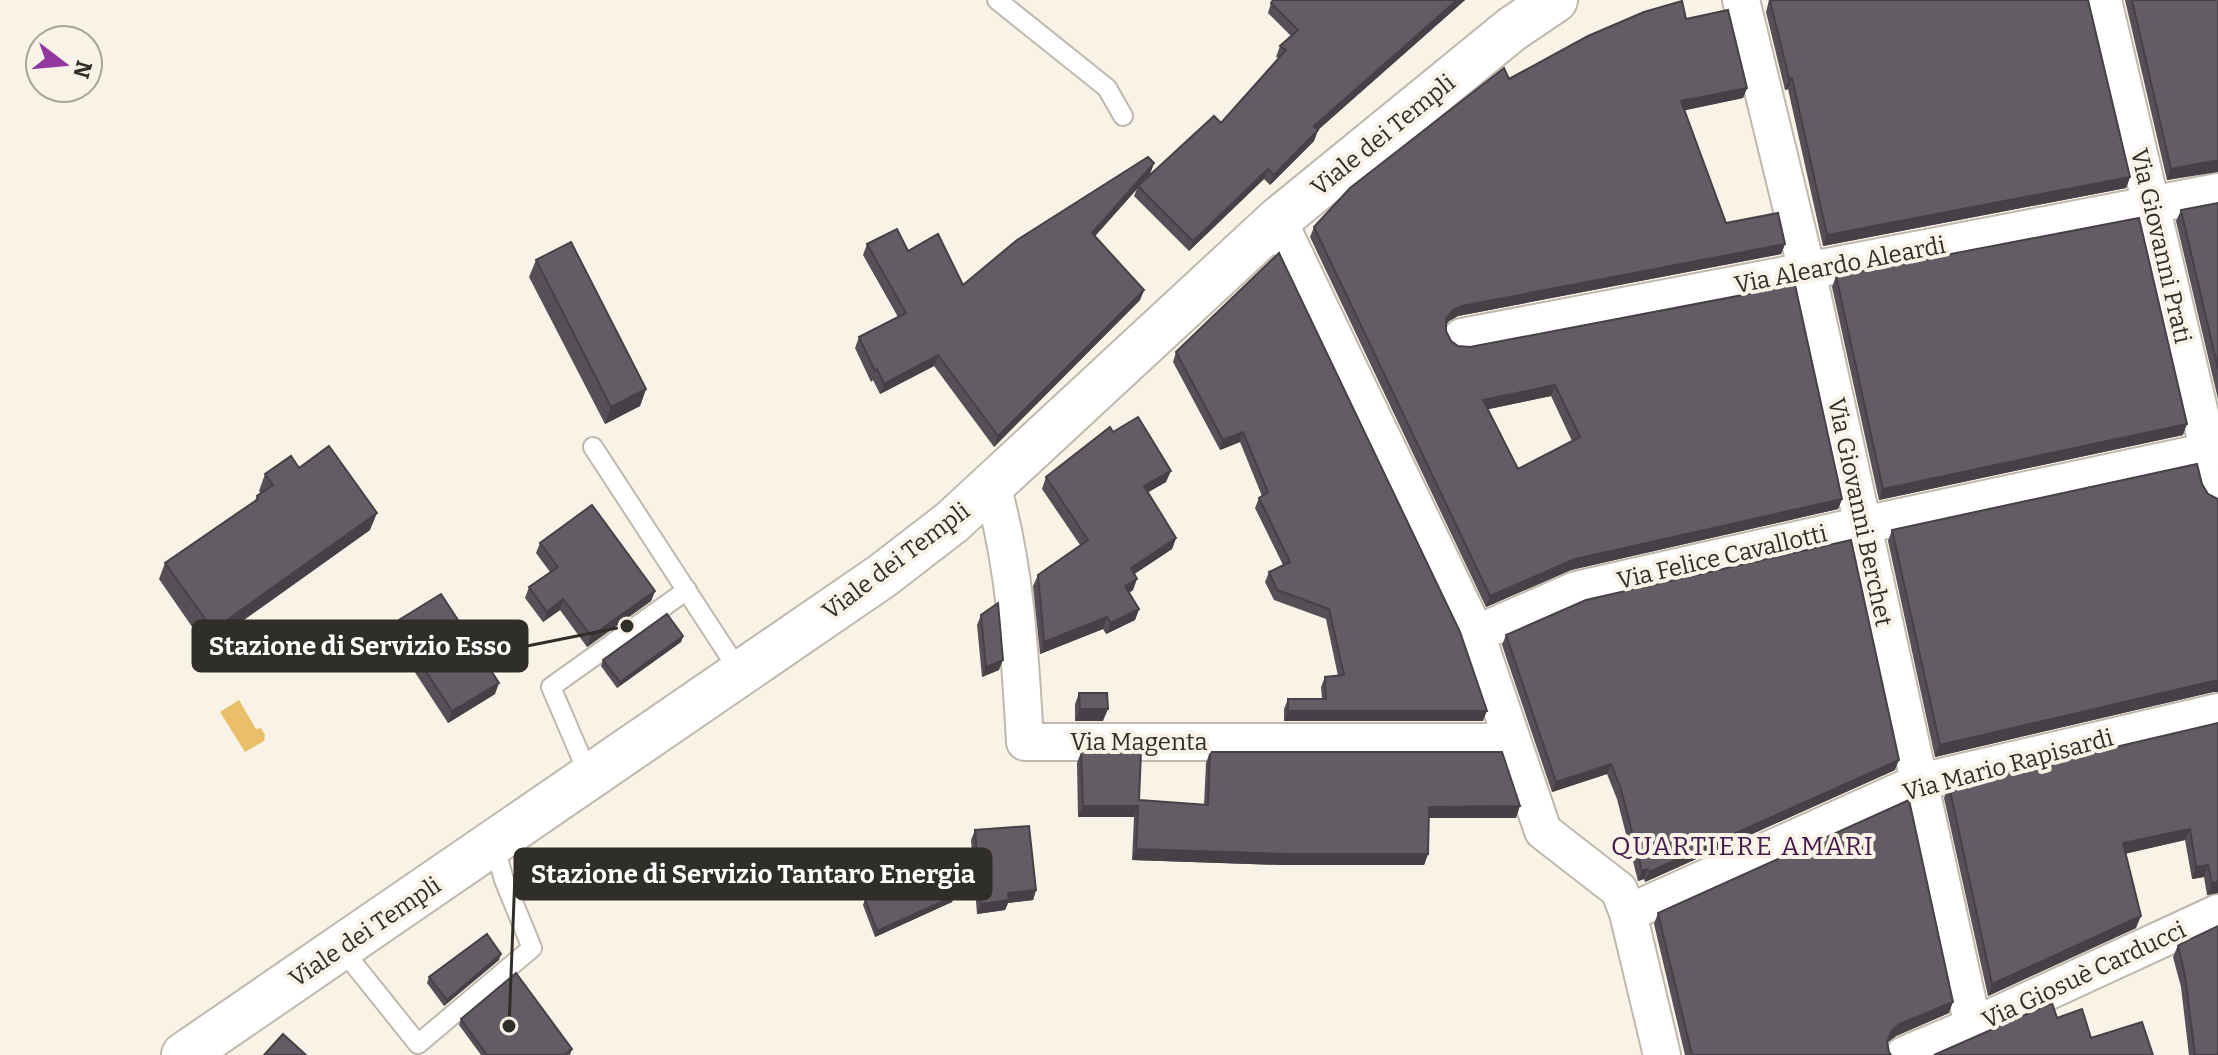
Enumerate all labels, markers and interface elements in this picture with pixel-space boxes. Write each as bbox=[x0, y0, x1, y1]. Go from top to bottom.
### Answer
north arrow bbox=[24, 24, 104, 104]
text: N bbox=[67, 57, 98, 81]
street label: Viale dei Templi bbox=[1305, 68, 1461, 202]
street label: Via Giovanni Prati bbox=[2125, 146, 2197, 346]
street label: Via Aleardo Aleardi bbox=[1732, 231, 1948, 299]
street label: Via Giovanni Berchet bbox=[1822, 395, 1898, 629]
street label: Viale dei Templi bbox=[817, 497, 975, 625]
street label: Via Felice Cavallotti bbox=[1614, 519, 1830, 595]
callout: Stazione di Servizio Esso bbox=[193, 621, 527, 671]
text: Stazione di Servizio Esso bbox=[209, 631, 511, 662]
street label: Via Mario Rapisardi bbox=[1900, 723, 2116, 807]
street label: Via Magenta bbox=[1070, 728, 1208, 756]
district label: QUARTIERE AMARI bbox=[1611, 831, 1875, 862]
callout: Stazione di Servizio Tantaro Energia bbox=[515, 849, 991, 899]
text: Stazione di Servizio Tantaro Energia bbox=[531, 859, 976, 890]
street label: Viale dei Templi bbox=[284, 871, 446, 993]
street label: Via Giosuè Carducci bbox=[1978, 915, 2190, 1035]

